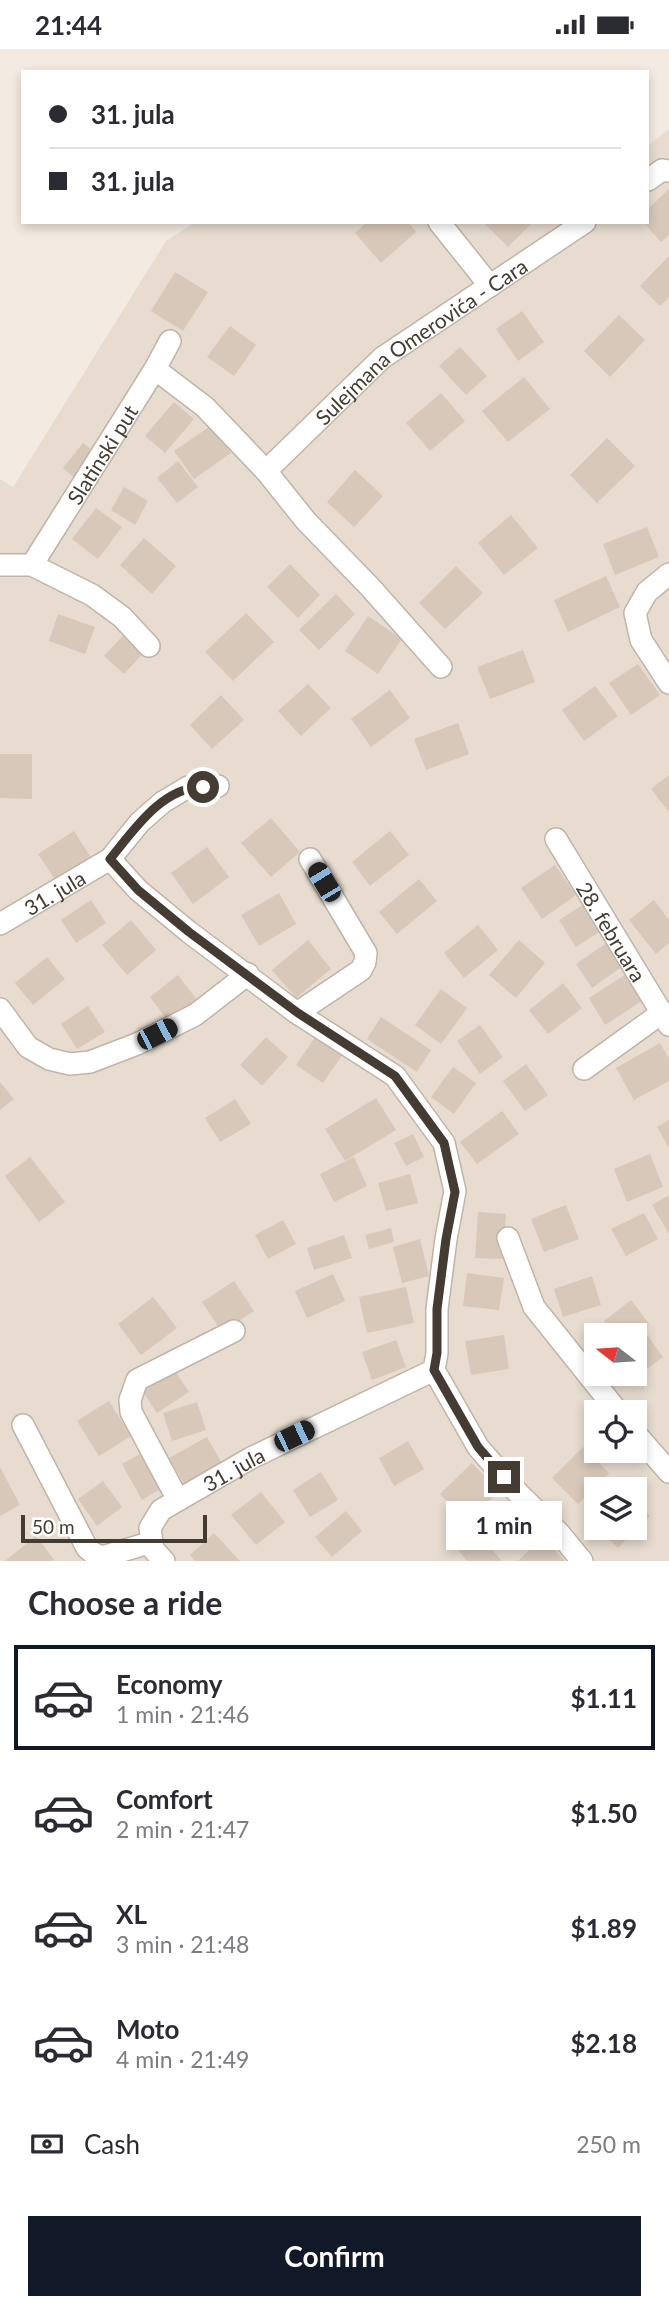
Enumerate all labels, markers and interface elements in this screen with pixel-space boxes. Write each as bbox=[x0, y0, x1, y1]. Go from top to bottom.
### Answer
text: 21:44 bbox=[35, 9, 102, 41]
text: 31. jula bbox=[91, 98, 175, 130]
text: 31. jula bbox=[91, 165, 175, 197]
street label: Sulejmana Omerovića - Cara bbox=[309, 252, 531, 429]
street label: Slatinski put bbox=[61, 399, 142, 508]
route start bbox=[187, 771, 219, 803]
car bbox=[305, 859, 344, 905]
street label: 31. jula bbox=[19, 864, 89, 920]
street label: 28. februara bbox=[572, 877, 652, 986]
car bbox=[134, 1015, 181, 1053]
north arrow bbox=[584, 1323, 648, 1386]
map controls bbox=[584, 1323, 647, 1540]
button: locate bbox=[584, 1400, 647, 1463]
car bbox=[271, 1417, 318, 1455]
street label: 31. jula bbox=[198, 1441, 268, 1496]
route end bbox=[488, 1461, 520, 1493]
button: layers bbox=[584, 1477, 647, 1540]
callout: 1 min bbox=[446, 1501, 562, 1551]
text: 1 min bbox=[475, 1511, 533, 1539]
scale bar bbox=[21, 1512, 206, 1544]
text: 50 m bbox=[32, 1515, 75, 1538]
text: Choose a ride bbox=[28, 1583, 222, 1622]
icon: car bbox=[32, 1666, 95, 1729]
text: Economy bbox=[116, 1668, 222, 1700]
text: $1.11 bbox=[571, 1682, 637, 1714]
text: 1 min · 21:46 bbox=[116, 1700, 249, 1728]
icon: car bbox=[32, 1781, 95, 1844]
text: Comfort bbox=[116, 1783, 213, 1815]
text: $1.50 bbox=[571, 1797, 637, 1829]
text: 2 min · 21:47 bbox=[116, 1815, 249, 1843]
icon: car bbox=[32, 1896, 95, 1959]
text: XL bbox=[116, 1898, 147, 1930]
text: $1.89 bbox=[571, 1912, 637, 1944]
text: 3 min · 21:48 bbox=[116, 1930, 249, 1958]
icon: car bbox=[32, 2011, 95, 2074]
text: Moto bbox=[116, 2013, 179, 2045]
text: $2.18 bbox=[571, 2027, 637, 2059]
text: 4 min · 21:49 bbox=[116, 2045, 249, 2073]
icon: cash bbox=[28, 2125, 66, 2163]
text: Cash bbox=[84, 2128, 140, 2160]
text: 250 m bbox=[576, 2130, 641, 2158]
button: Confirm bbox=[28, 2216, 641, 2296]

